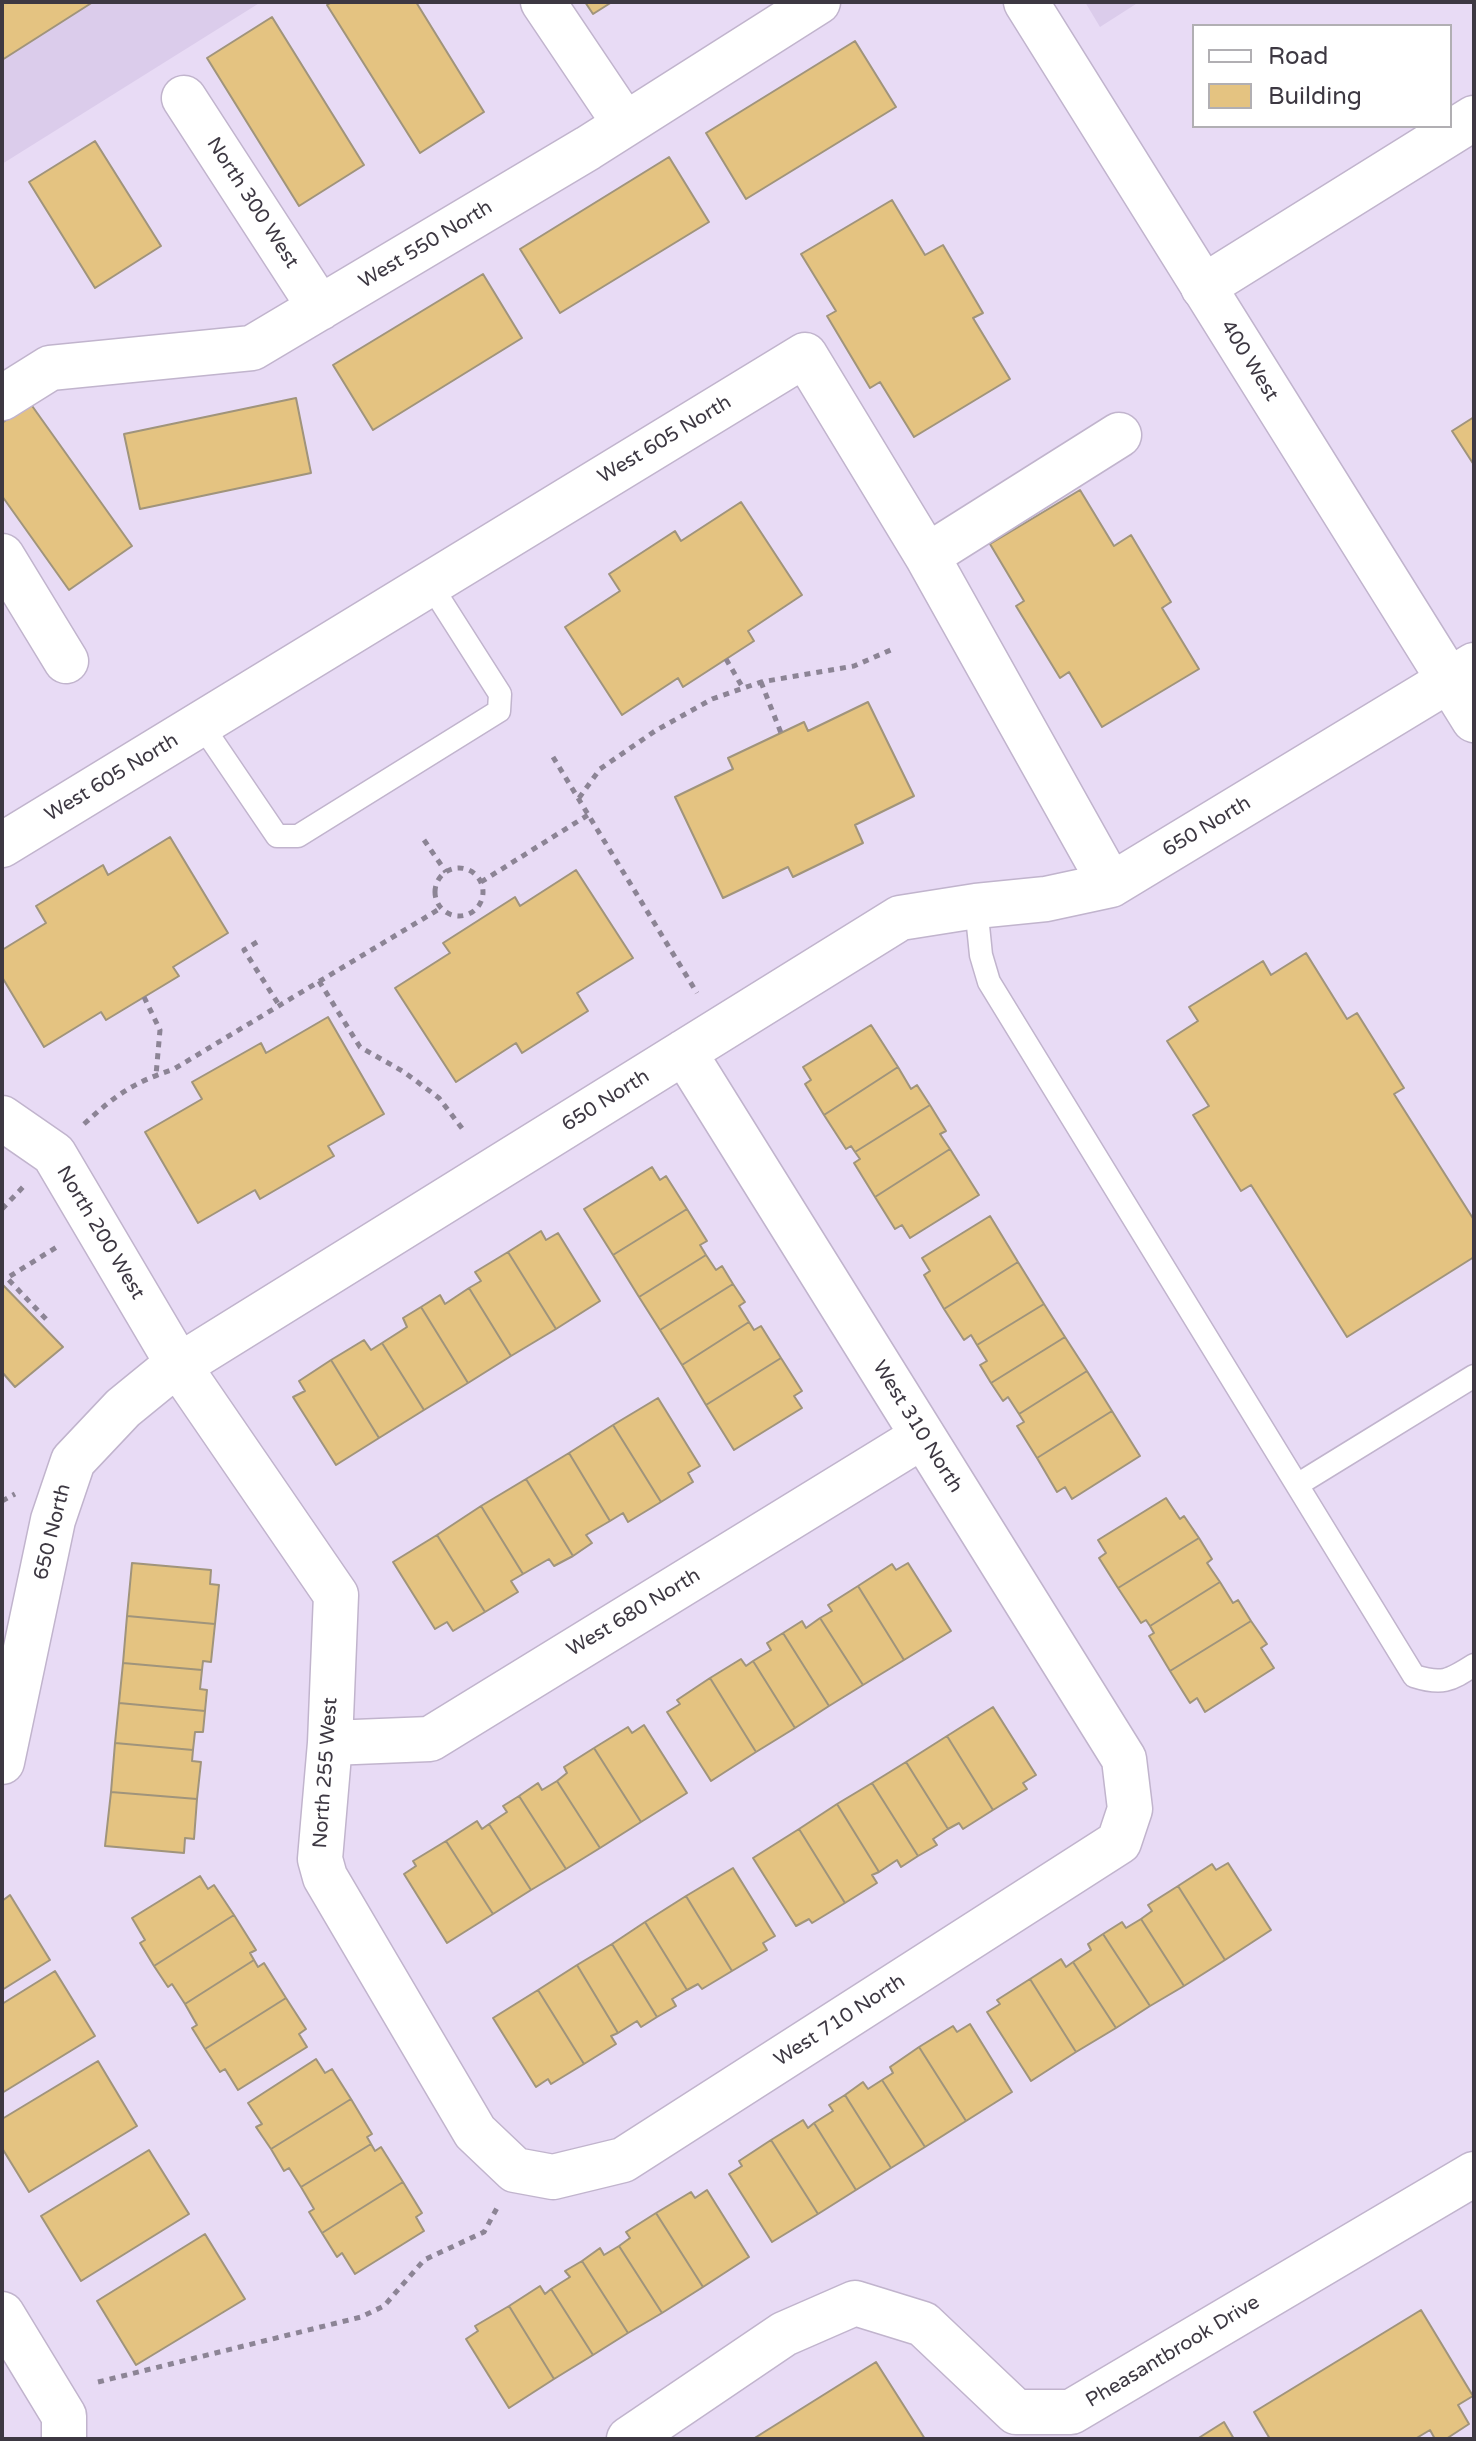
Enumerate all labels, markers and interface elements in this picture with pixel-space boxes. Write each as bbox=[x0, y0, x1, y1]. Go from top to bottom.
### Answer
legend bbox=[1192, 24, 1452, 128]
text: Road bbox=[1268, 42, 1328, 71]
text: Building bbox=[1268, 82, 1362, 111]
street label: North 300 West bbox=[201, 133, 303, 273]
street label: West 550 North bbox=[355, 196, 497, 294]
street label: 400 West bbox=[1215, 316, 1283, 406]
street label: West 605 North bbox=[594, 391, 736, 489]
street label: West 605 North bbox=[41, 729, 183, 827]
street label: 650 North bbox=[1159, 791, 1255, 863]
street label: 650 North bbox=[558, 1065, 654, 1137]
street label: North 200 West bbox=[51, 1162, 149, 1304]
street label: West 310 North bbox=[867, 1356, 967, 1498]
street label: 650 North bbox=[29, 1481, 77, 1583]
street label: West 680 North bbox=[563, 1564, 705, 1662]
street label: North 255 West bbox=[309, 1697, 343, 1849]
street label: West 710 North bbox=[770, 1970, 910, 2072]
street label: Pheasantbrook Drive bbox=[1082, 2291, 1264, 2413]

